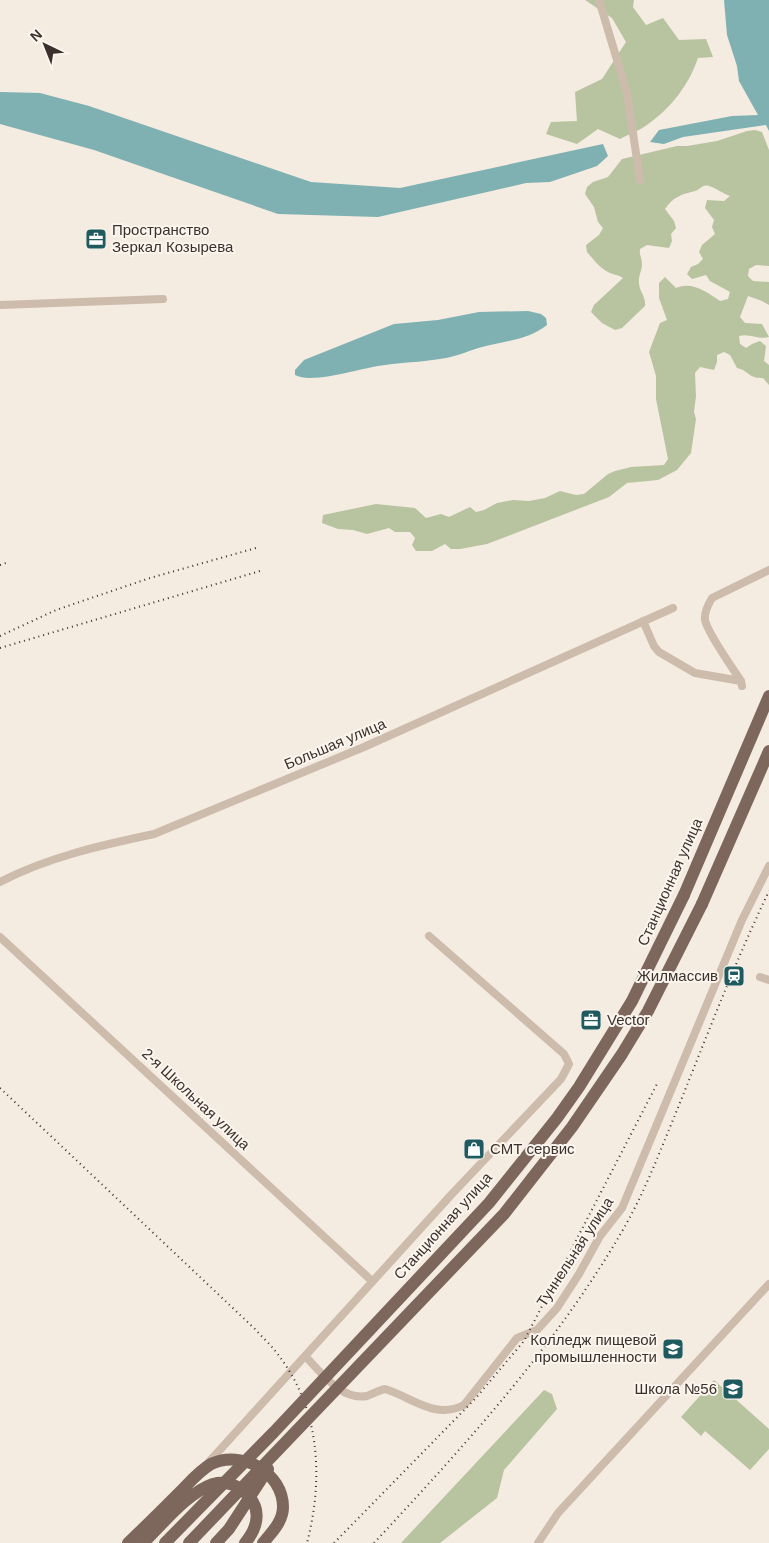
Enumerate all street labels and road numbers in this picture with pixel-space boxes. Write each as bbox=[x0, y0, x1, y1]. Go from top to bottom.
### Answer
street label: Большая улица bbox=[282, 714, 389, 773]
street label: Станционная улица bbox=[634, 815, 706, 948]
street label: 2-я Школьная улица bbox=[139, 1044, 254, 1153]
street label: Станционная улица bbox=[390, 1168, 496, 1283]
street label: Туннельная улица bbox=[533, 1193, 617, 1310]

